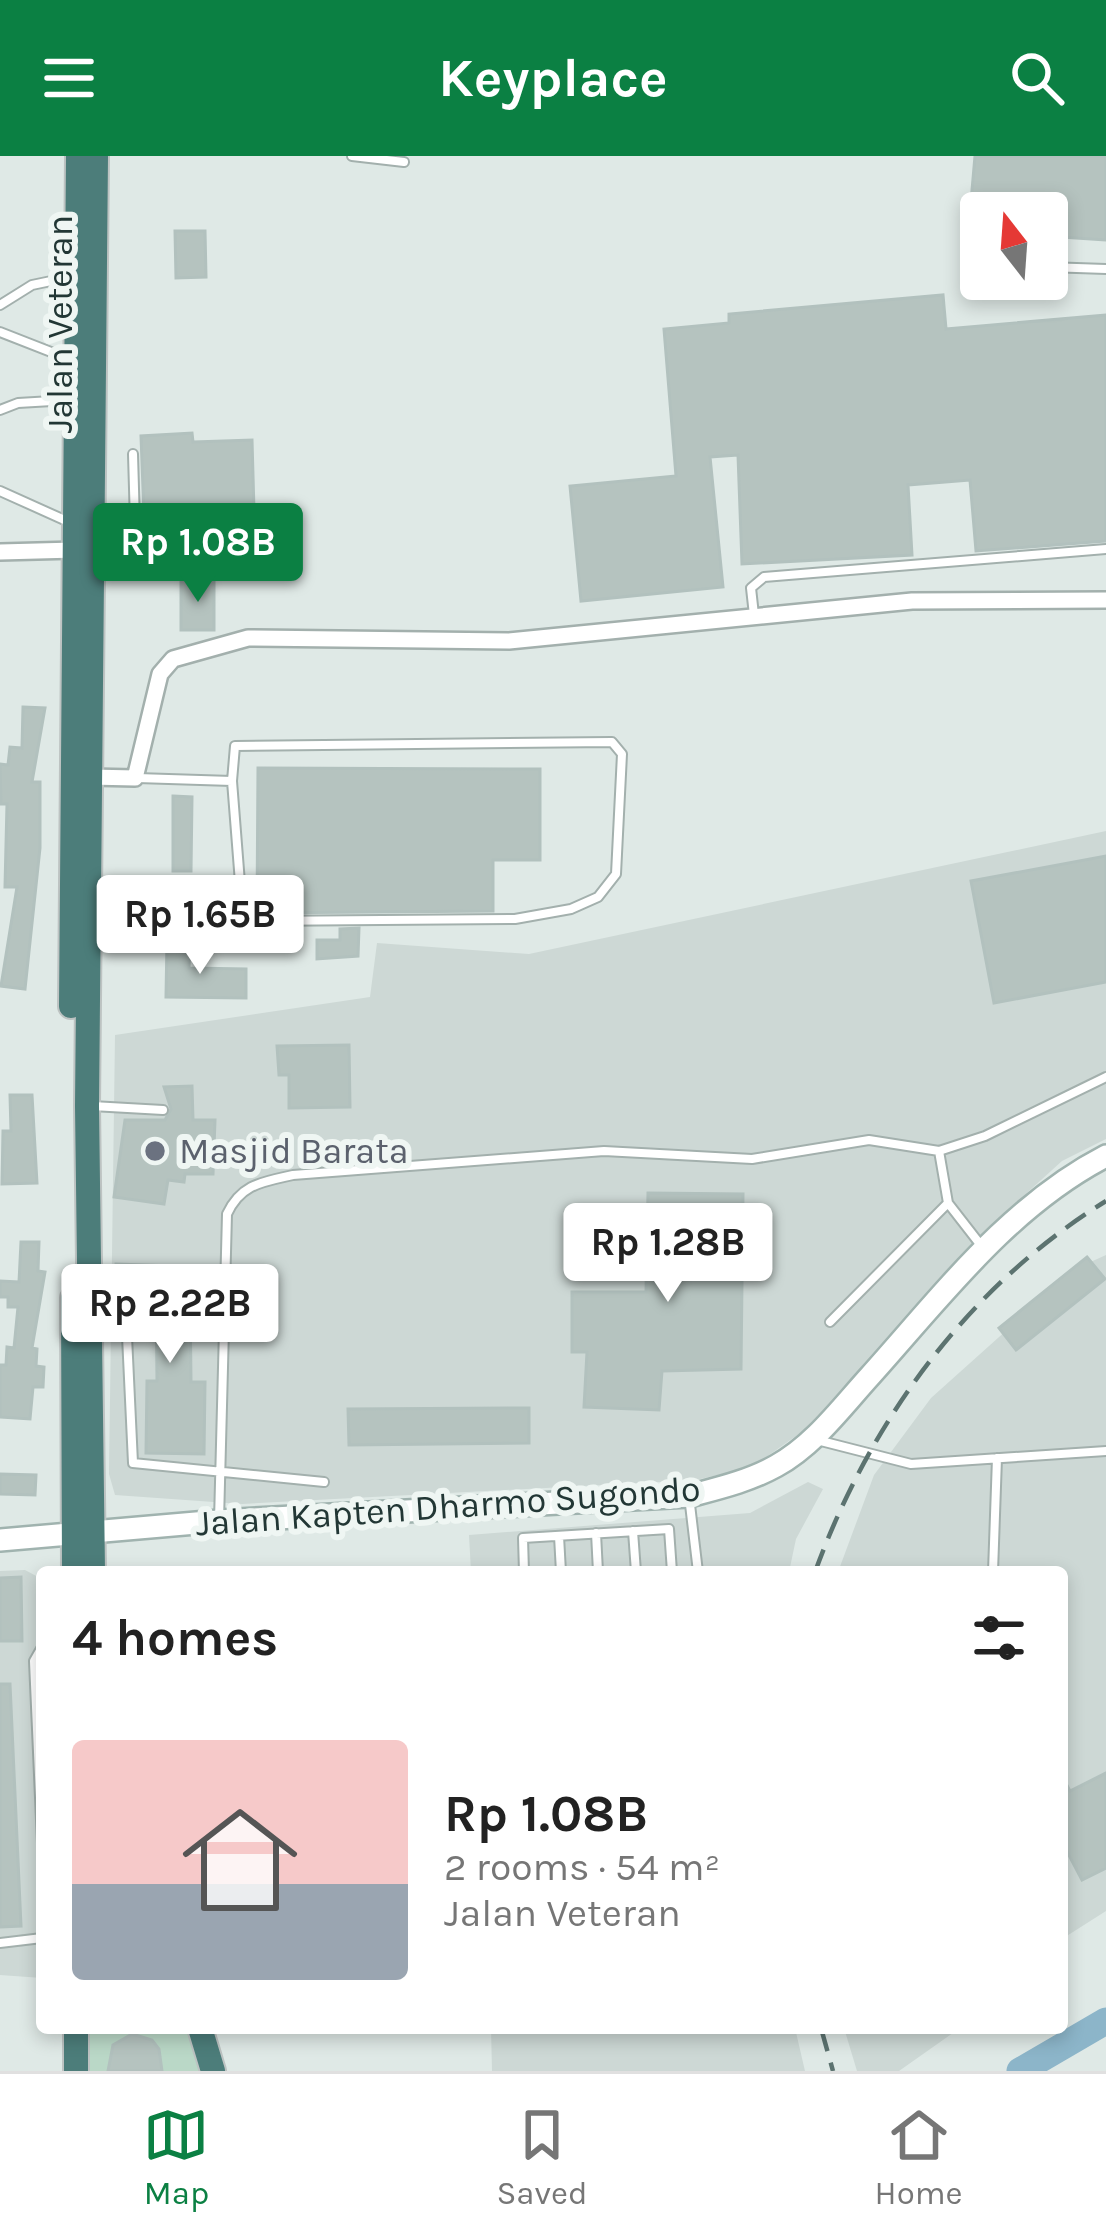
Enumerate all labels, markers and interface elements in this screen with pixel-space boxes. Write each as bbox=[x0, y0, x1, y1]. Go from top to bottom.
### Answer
icon: menu bbox=[36, 45, 102, 111]
icon: search bbox=[1004, 45, 1070, 111]
text: Keyplace bbox=[438, 46, 668, 110]
north arrow bbox=[960, 192, 1068, 300]
map controls bbox=[960, 192, 1068, 300]
street label: Jalan Veteran bbox=[39, 215, 81, 433]
pin: Rp 1.08B bbox=[74, 503, 322, 605]
text: Rp 1.08B bbox=[120, 519, 276, 565]
pin: Rp 1.65B bbox=[76, 875, 324, 977]
text: Rp 1.65B bbox=[124, 891, 276, 937]
place label: Masjid Barata bbox=[179, 1130, 409, 1172]
marker: Masjid Barata bbox=[142, 1138, 168, 1164]
pin: Rp 1.28B bbox=[544, 1203, 792, 1305]
text: Rp 1.28B bbox=[590, 1219, 746, 1265]
pin: Rp 2.22B bbox=[46, 1264, 294, 1366]
text: Rp 2.22B bbox=[88, 1280, 252, 1326]
street label: Jalan Kapten Dharmo Sugondo bbox=[194, 1467, 702, 1545]
icon: filters bbox=[966, 1605, 1032, 1671]
text: 4 homes bbox=[72, 1608, 278, 1668]
text: Rp 1.08B bbox=[444, 1784, 648, 1844]
icon: home bbox=[168, 1788, 312, 1932]
text: 2 rooms · 54 m² bbox=[444, 1844, 720, 1890]
text: Jalan Veteran bbox=[444, 1890, 681, 1936]
tab: Map bbox=[143, 2102, 209, 2212]
tab: Saved bbox=[496, 2102, 588, 2212]
tab: Home bbox=[875, 2102, 963, 2212]

